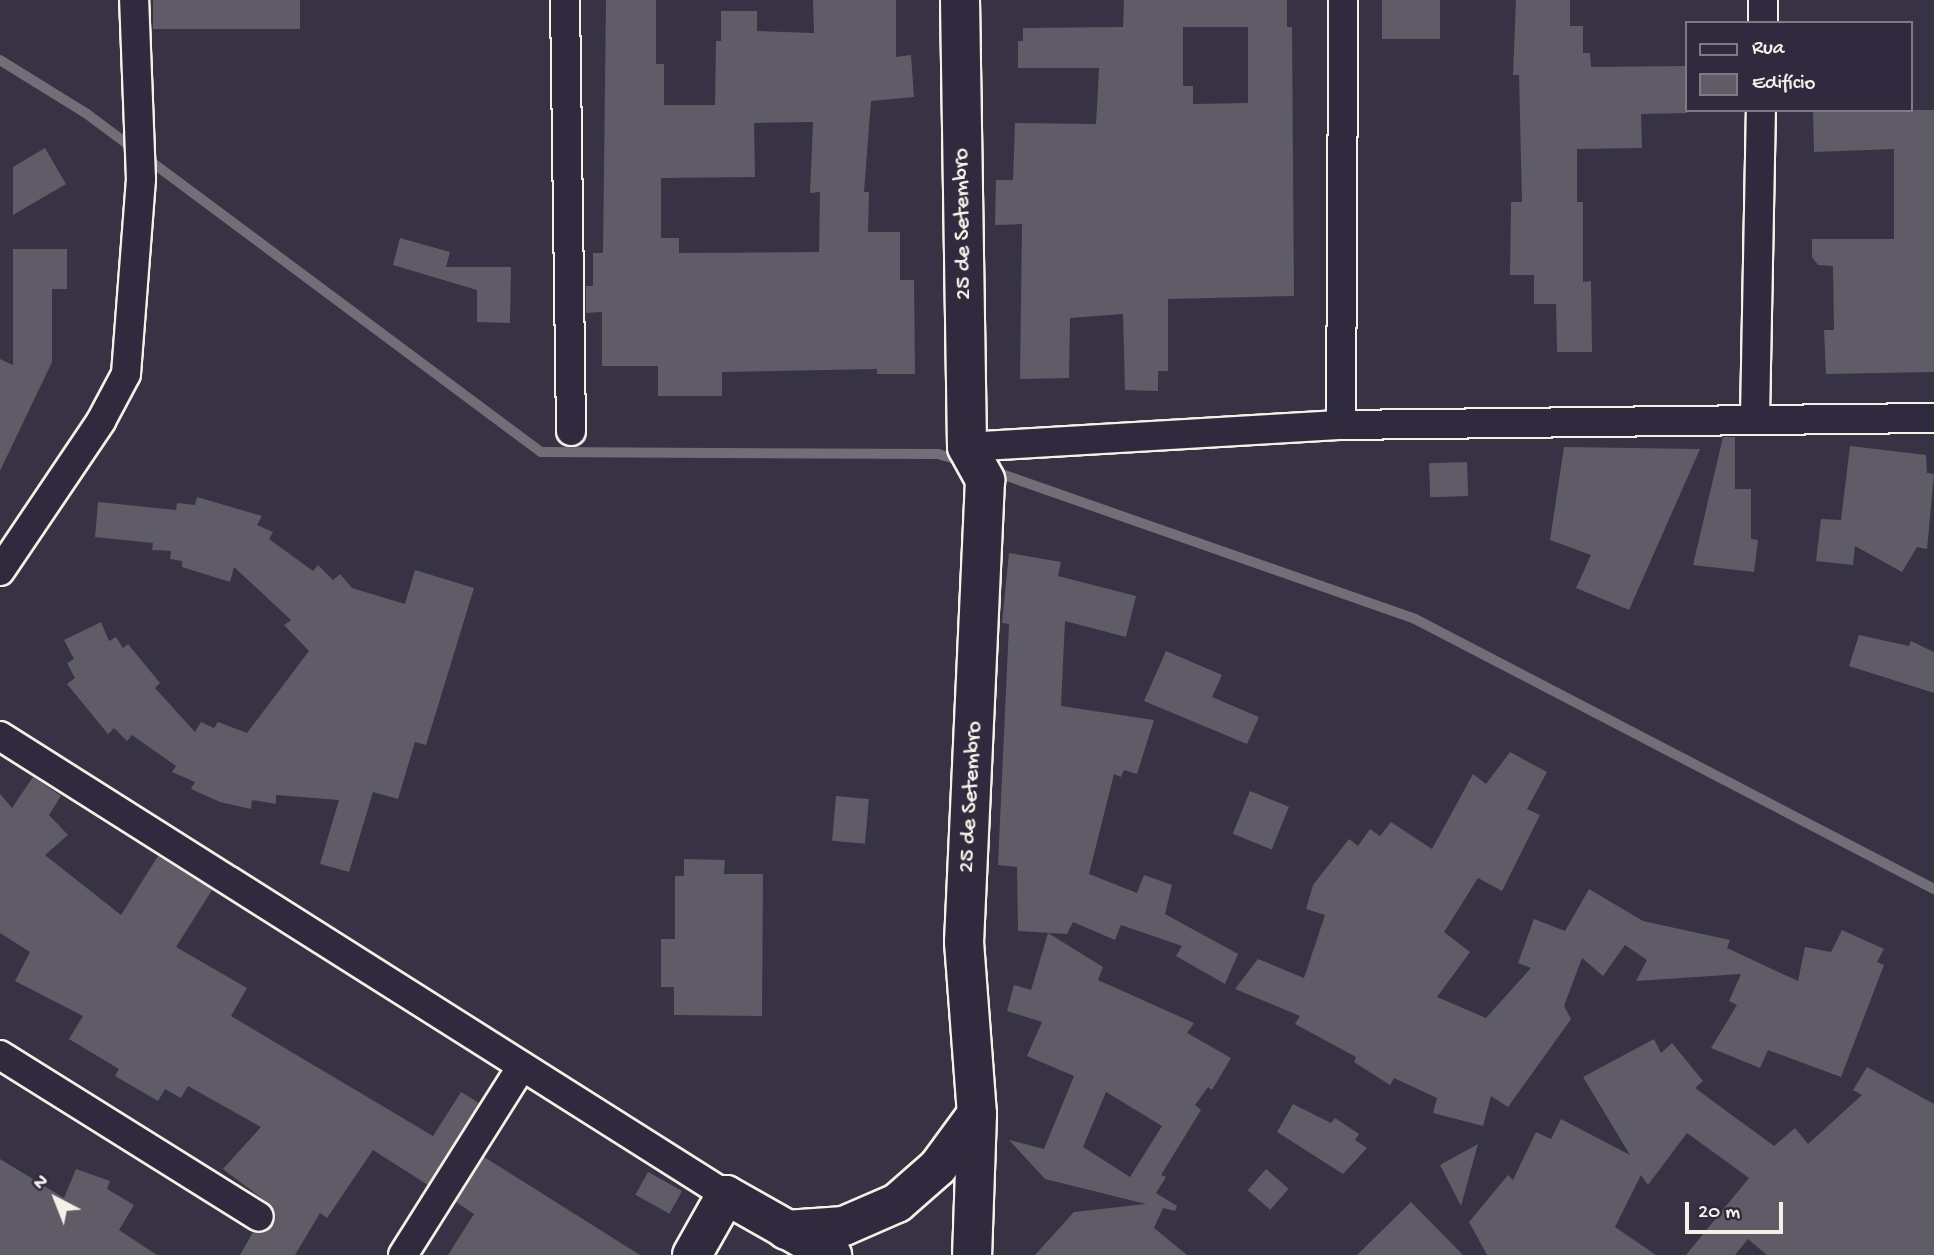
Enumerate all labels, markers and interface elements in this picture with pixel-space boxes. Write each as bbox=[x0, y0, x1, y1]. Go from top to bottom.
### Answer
legend bbox=[1686, 21, 1913, 112]
text: Rua bbox=[1752, 37, 1785, 62]
text: Edifício bbox=[1752, 72, 1816, 97]
street label: 25 de Setembro bbox=[949, 148, 979, 300]
street label: 25 de Setembro bbox=[954, 720, 990, 874]
north arrow bbox=[21, 1164, 91, 1234]
text: N bbox=[29, 1170, 54, 1196]
scale bar bbox=[1689, 1188, 1787, 1232]
text: 20 m bbox=[1698, 1201, 1740, 1226]

